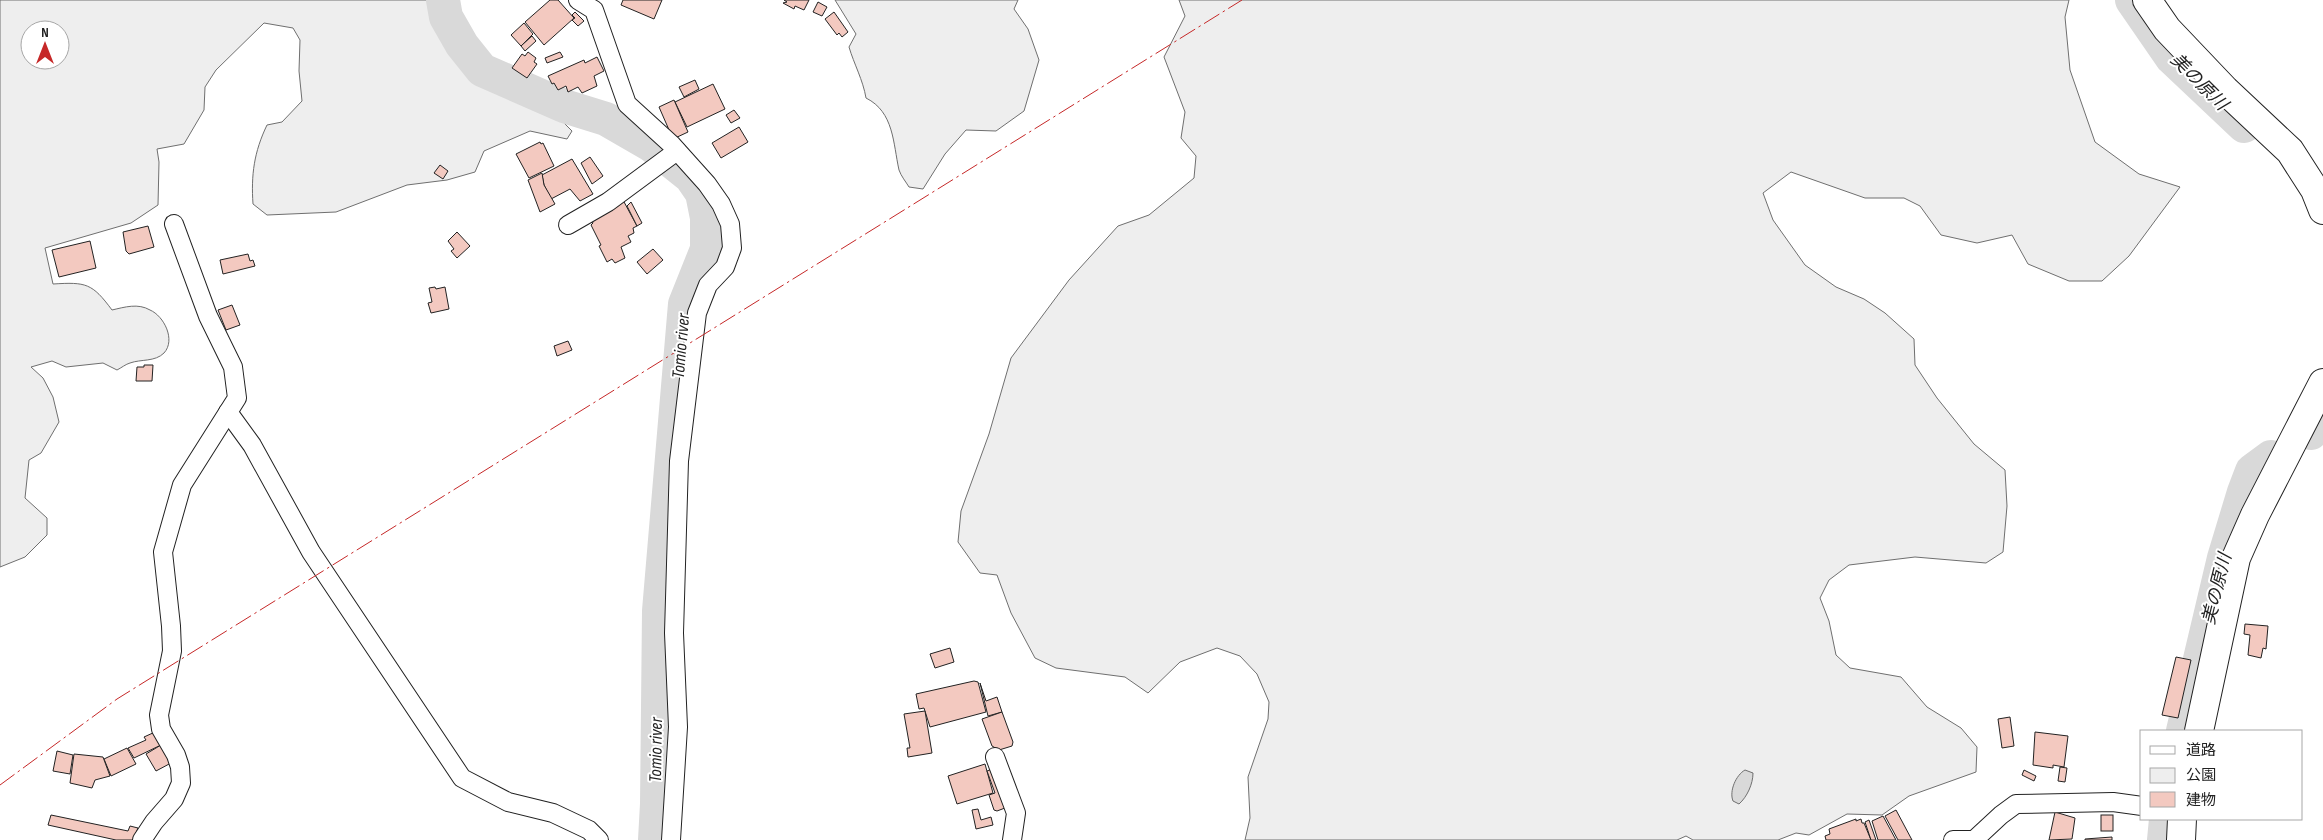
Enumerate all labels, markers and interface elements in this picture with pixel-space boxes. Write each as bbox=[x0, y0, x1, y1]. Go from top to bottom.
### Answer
north arrow bbox=[20, 20, 70, 70]
text: N bbox=[41, 24, 49, 41]
water label: 美の原川 bbox=[2166, 49, 2233, 116]
water label: Tomio river bbox=[668, 312, 694, 379]
water label: 美の原川 bbox=[2198, 550, 2236, 626]
water label: Tomio river bbox=[645, 716, 667, 783]
legend bbox=[2140, 730, 2303, 820]
text: 道路 bbox=[2186, 741, 2216, 760]
text: 公園 bbox=[2186, 766, 2216, 785]
text: 建物 bbox=[2186, 791, 2216, 810]

